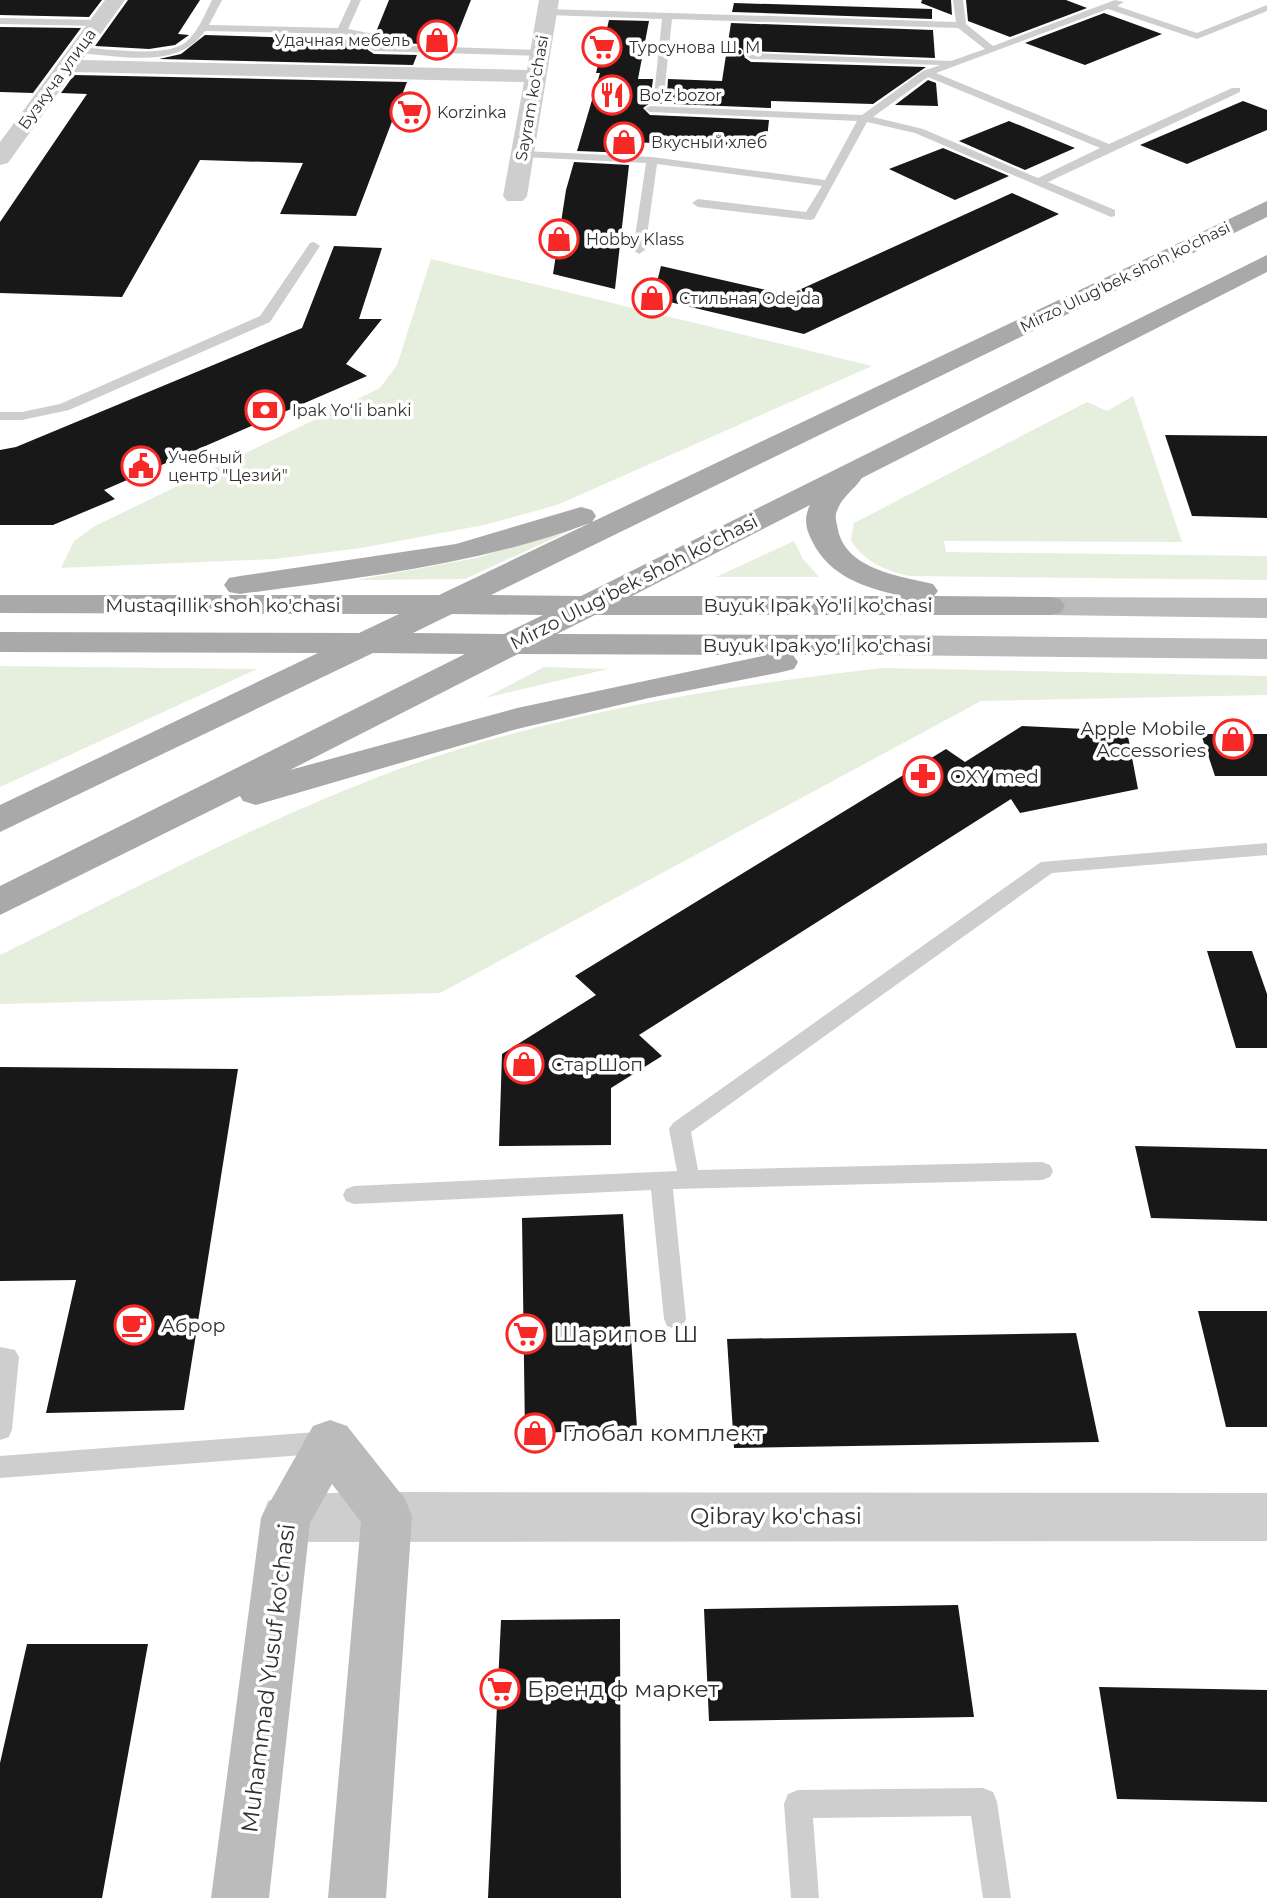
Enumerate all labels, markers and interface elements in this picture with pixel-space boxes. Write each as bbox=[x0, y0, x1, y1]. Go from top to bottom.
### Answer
shop icon: Удачная мебель bbox=[416, 19, 458, 61]
street label: Бузкуча улица bbox=[14, 25, 100, 133]
supermarket icon: Турсунова Ш. М bbox=[581, 26, 623, 68]
place label: Удачная мебель bbox=[274, 31, 410, 50]
street label: Sayram ko'chasi bbox=[512, 34, 552, 162]
place label: Турсунова Ш. М bbox=[629, 38, 760, 57]
restaurant icon: Bo'z bozor bbox=[591, 74, 633, 116]
place label: Bo'z bozor bbox=[639, 86, 722, 105]
supermarket icon: Korzinka bbox=[389, 91, 431, 133]
place label: Korzinka bbox=[437, 103, 507, 122]
shop icon: Вкусный хлеб bbox=[603, 121, 645, 163]
place label: Вкусный хлеб bbox=[651, 133, 767, 152]
shop icon: Hobby Klass bbox=[538, 218, 580, 260]
street label: Mirzo Ulug'bek shoh ko'chasi bbox=[1017, 218, 1233, 336]
place label: Hobby Klass bbox=[586, 230, 684, 249]
shop icon: Стильная Odejda bbox=[631, 277, 673, 319]
place label: Стильная Odejda bbox=[679, 289, 820, 308]
bank icon: Ipak Yoʻli banki bbox=[244, 389, 286, 431]
place label: Ipak Yoʻli banki bbox=[292, 401, 411, 420]
public building icon: Учебный центр "Цезий" bbox=[120, 445, 162, 487]
place label: Учебный центр "Цезий" bbox=[168, 448, 288, 485]
street label: Mirzo Ulug'bek shoh ko'chasi bbox=[506, 509, 762, 655]
street label: Mustaqillik shoh ko'chasi bbox=[105, 594, 341, 617]
street label: Buyuk Ipak Yo'li ko'chasi bbox=[703, 594, 933, 617]
street label: Buyuk Ipak yo'li ko'chasi bbox=[703, 634, 931, 657]
place label: Apple Mobile Accessories bbox=[1080, 717, 1206, 762]
shop icon: Apple Mobile Accessories bbox=[1212, 718, 1254, 760]
pharmacy icon: OXY med bbox=[902, 755, 944, 797]
place label: OXY med bbox=[950, 765, 1039, 788]
shop icon: СтарШоп bbox=[503, 1043, 545, 1085]
place label: СтарШоп bbox=[551, 1053, 643, 1076]
cafe icon: Аброр bbox=[113, 1304, 155, 1346]
supermarket icon: Шарипов Ш bbox=[505, 1313, 547, 1355]
place label: Аброр bbox=[161, 1314, 226, 1337]
place label: Шарипов Ш bbox=[553, 1320, 698, 1348]
shop icon: Глобал комплект bbox=[514, 1412, 556, 1454]
place label: Глобал комплект bbox=[562, 1419, 764, 1447]
street label: Qibray ko'chasi bbox=[690, 1502, 862, 1530]
street label: Muhammad Yusuf ko'chasi bbox=[235, 1522, 301, 1834]
supermarket icon: Бренд ф маркет bbox=[479, 1668, 521, 1710]
place label: Бренд ф маркет bbox=[527, 1675, 719, 1703]

